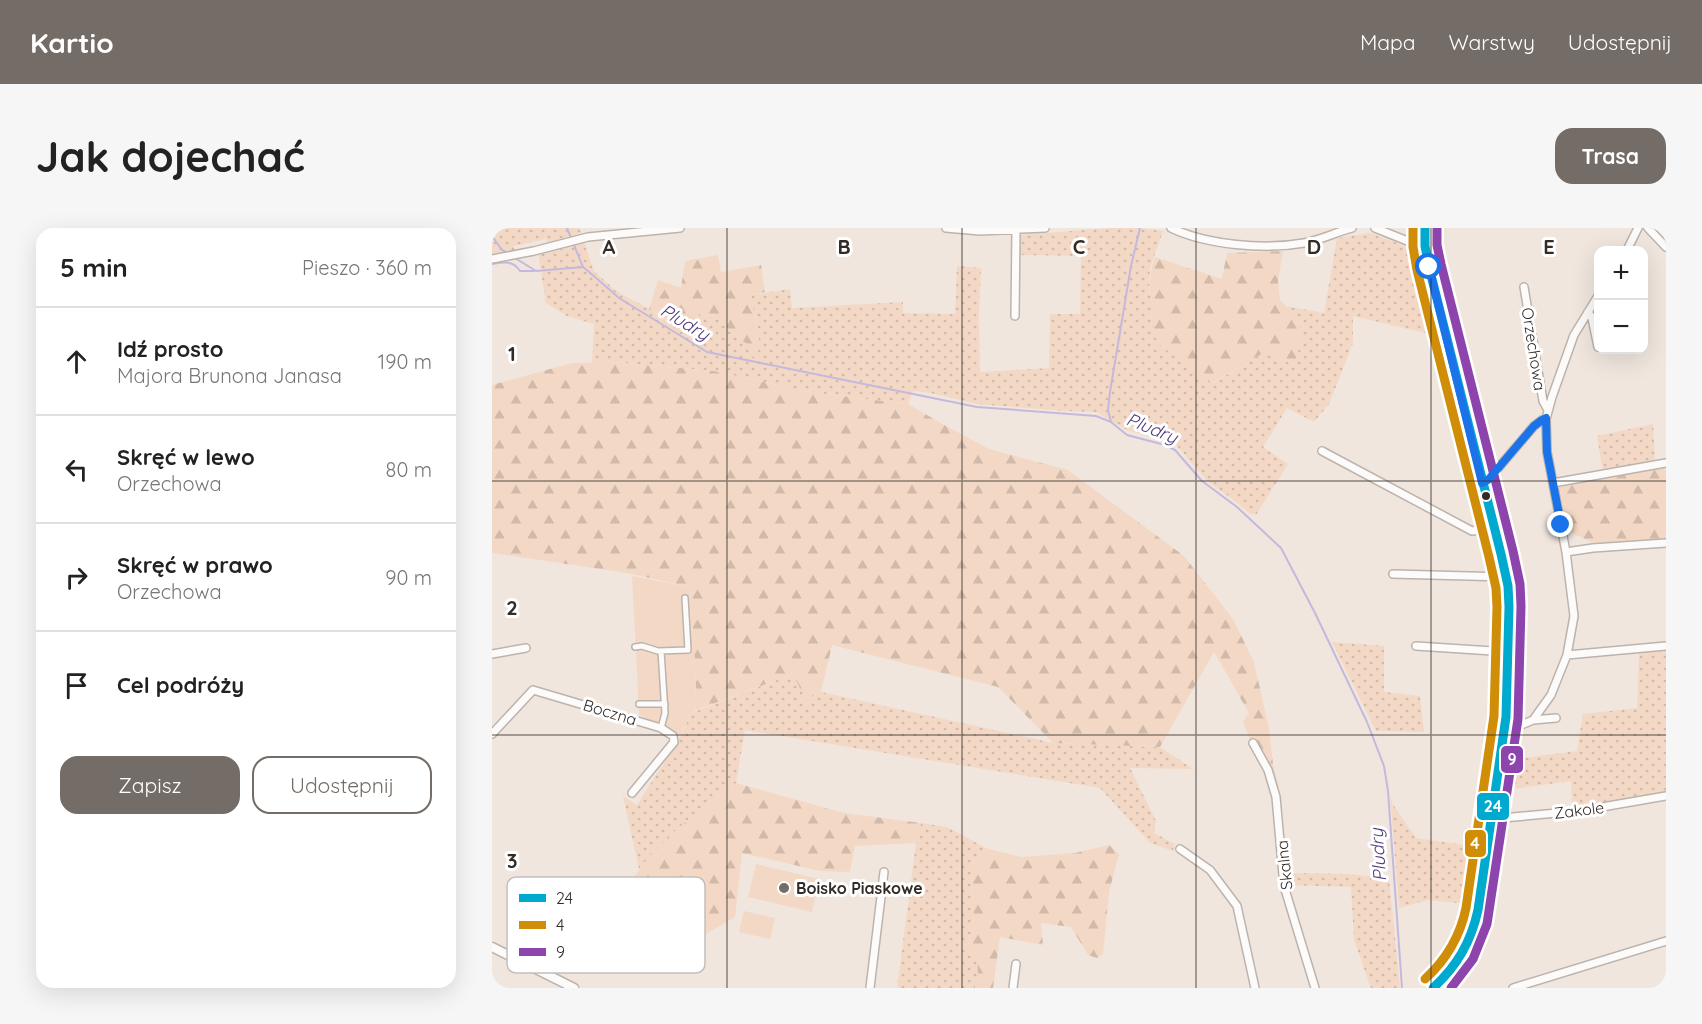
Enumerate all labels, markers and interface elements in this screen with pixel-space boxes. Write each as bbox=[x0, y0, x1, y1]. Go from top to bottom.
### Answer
text: Kartio bbox=[30, 25, 114, 60]
text: Mapa bbox=[1360, 29, 1415, 55]
text: Warstwy bbox=[1448, 29, 1535, 55]
text: Udostępnij bbox=[1568, 29, 1672, 55]
button: Trasa bbox=[1555, 128, 1666, 184]
text: Jak dojechać bbox=[36, 130, 305, 183]
text: A bbox=[603, 234, 616, 259]
text: B bbox=[837, 234, 851, 259]
text: C bbox=[1073, 234, 1086, 259]
text: D bbox=[1307, 234, 1321, 259]
text: E bbox=[1543, 234, 1555, 259]
map controls bbox=[1594, 246, 1648, 354]
button: + bbox=[1594, 246, 1648, 300]
text: 5 min bbox=[60, 251, 128, 284]
route start bbox=[1415, 253, 1441, 279]
text: Pieszo · 360 m bbox=[302, 255, 432, 280]
water label: Pludry bbox=[656, 298, 715, 346]
button: − bbox=[1594, 300, 1648, 354]
street label: Orzechowa bbox=[1518, 306, 1550, 392]
text: Idź prosto bbox=[117, 335, 224, 363]
text: 1 bbox=[508, 341, 516, 366]
icon: ahead bbox=[60, 345, 93, 378]
text: 190 m bbox=[378, 349, 432, 374]
text: Majora Brunona Janasa bbox=[117, 363, 342, 388]
water label: Pludry bbox=[1123, 407, 1183, 449]
text: Skręć w lewo bbox=[117, 443, 255, 471]
icon: left bbox=[60, 453, 93, 486]
text: 80 m bbox=[386, 457, 432, 482]
text: Orzechowa bbox=[117, 471, 222, 496]
unlabelled marker bbox=[1480, 490, 1492, 502]
route end bbox=[1547, 511, 1573, 537]
text: Skręć w prawo bbox=[117, 551, 273, 579]
icon: right bbox=[60, 561, 93, 594]
text: 90 m bbox=[385, 565, 432, 590]
text: Orzechowa bbox=[117, 579, 222, 604]
text: 2 bbox=[506, 595, 518, 620]
icon: arrive bbox=[60, 669, 93, 702]
text: Cel podróży bbox=[117, 671, 244, 699]
street label: Boczna bbox=[581, 694, 639, 730]
line badge: 9 bbox=[1500, 745, 1524, 774]
text: 9 bbox=[1507, 749, 1517, 769]
button: Zapisz bbox=[60, 756, 240, 814]
button: Udostępnij bbox=[252, 756, 432, 814]
line badge: 24 bbox=[1476, 792, 1510, 821]
text: 24 bbox=[1484, 796, 1503, 816]
street label: Zakole bbox=[1553, 797, 1605, 823]
water label: Pludry bbox=[1365, 826, 1391, 882]
line badge: 4 bbox=[1464, 829, 1487, 858]
text: 4 bbox=[1470, 833, 1480, 853]
street label: Skalna bbox=[1271, 839, 1297, 891]
text: 3 bbox=[507, 848, 517, 873]
legend bbox=[507, 877, 705, 973]
place label: Boisko Piaskowe bbox=[796, 878, 923, 898]
marker: Boisko Piaskowe bbox=[777, 881, 791, 895]
text: 24 bbox=[556, 888, 573, 908]
text: 4 bbox=[556, 915, 564, 935]
text: 9 bbox=[556, 942, 565, 962]

